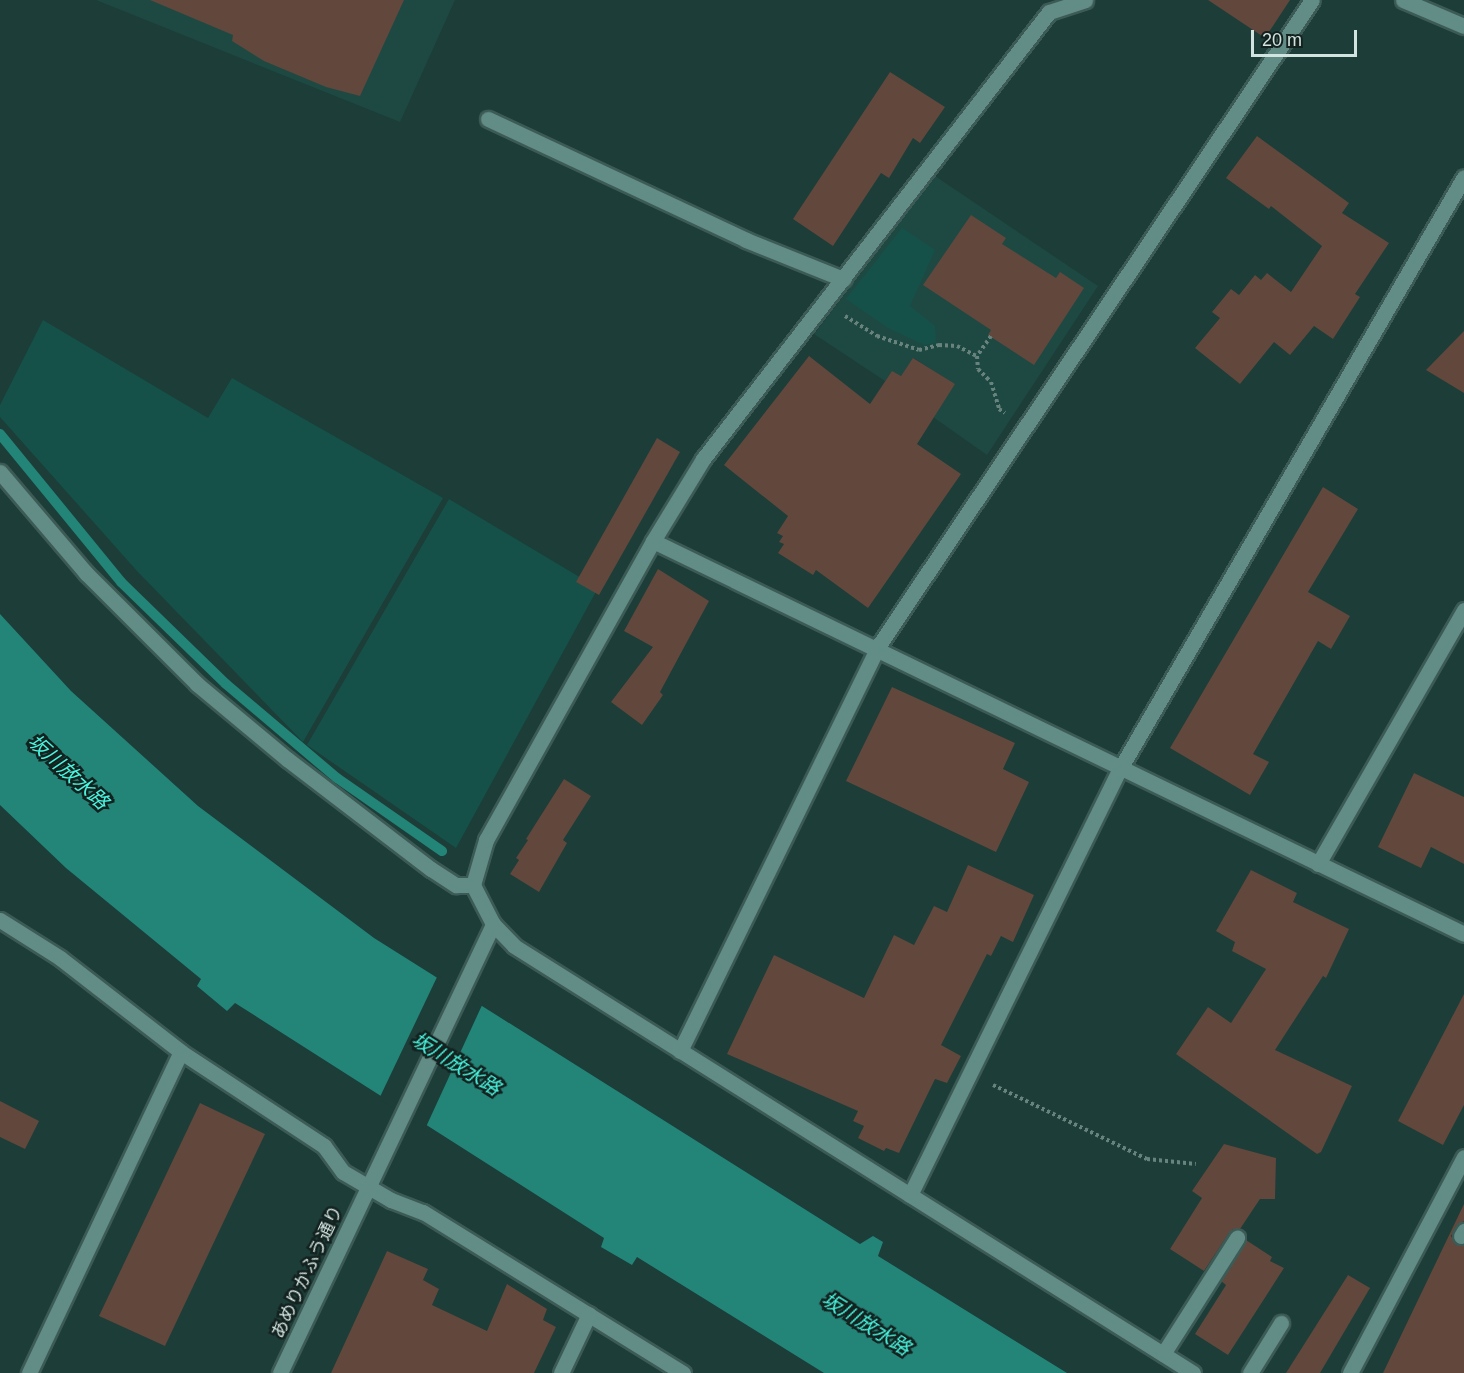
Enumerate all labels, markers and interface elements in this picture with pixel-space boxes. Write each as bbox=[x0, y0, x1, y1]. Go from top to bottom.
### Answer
scale bar bbox=[1254, 18, 1360, 56]
text: 20 m bbox=[1262, 30, 1302, 50]
water label: 坂川放水路 bbox=[23, 730, 113, 814]
water label: 坂川放水路 bbox=[407, 1027, 505, 1101]
street label: あめりかふう通り bbox=[267, 1202, 347, 1342]
water label: 坂川放水路 bbox=[817, 1287, 915, 1361]

